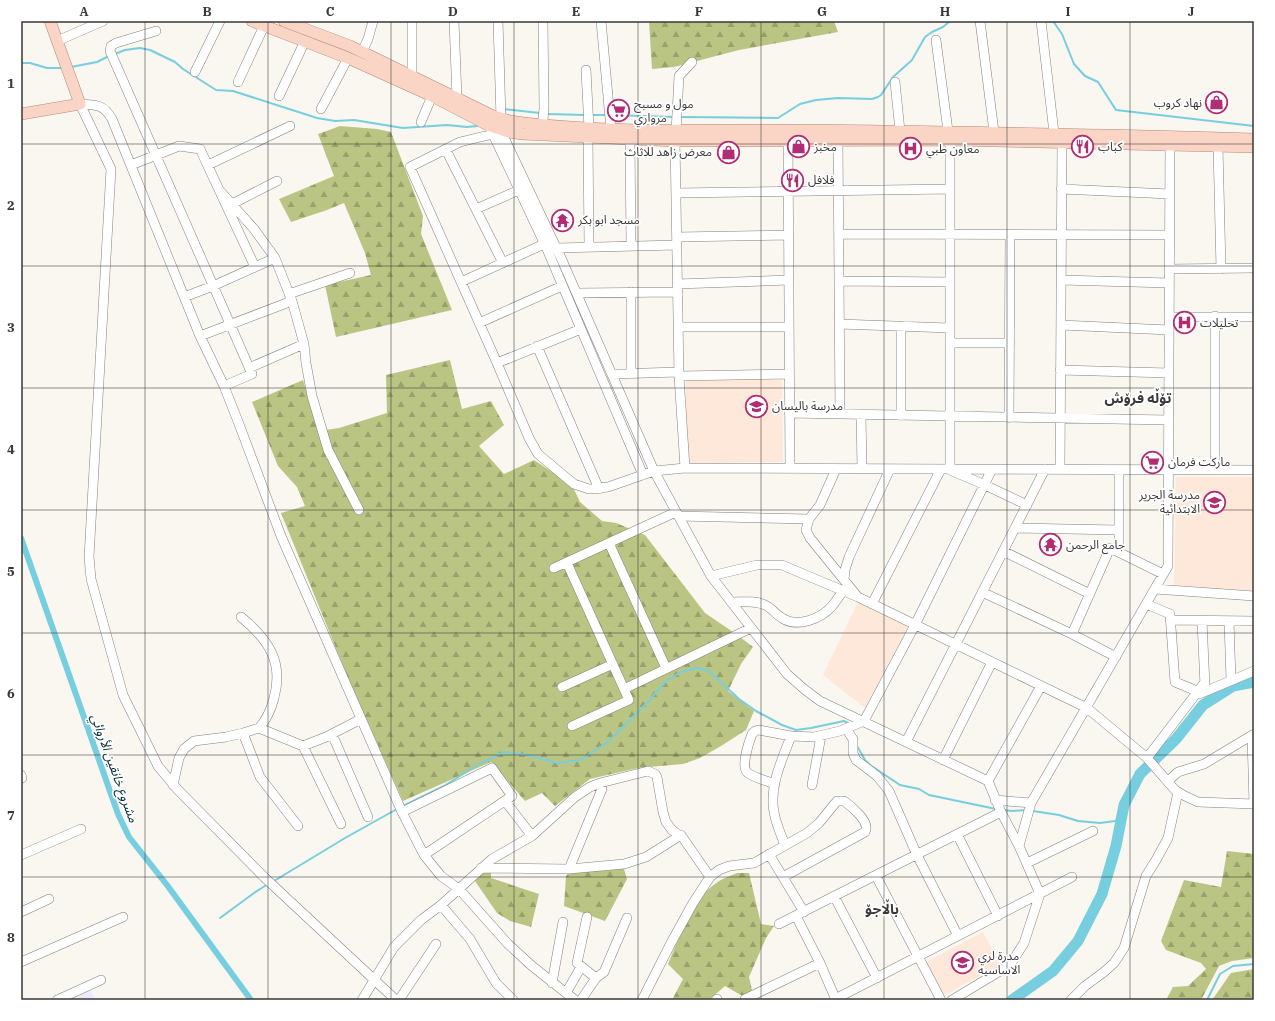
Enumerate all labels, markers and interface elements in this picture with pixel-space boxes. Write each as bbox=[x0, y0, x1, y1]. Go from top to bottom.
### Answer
text: A bbox=[79, 3, 89, 20]
text: B bbox=[202, 3, 212, 20]
text: C bbox=[326, 3, 335, 20]
text: D bbox=[448, 3, 458, 20]
text: E bbox=[572, 3, 580, 20]
text: F bbox=[695, 3, 703, 20]
text: G bbox=[817, 3, 827, 20]
text: H bbox=[940, 3, 951, 20]
text: I bbox=[1066, 3, 1071, 20]
text: J bbox=[1188, 3, 1195, 20]
text: 1 bbox=[7, 75, 15, 92]
shop icon: نهاد كروب bbox=[1204, 90, 1230, 116]
place label: نهاد كروب bbox=[1154, 95, 1202, 110]
place label: مول و مسبح مرواري bbox=[634, 96, 694, 128]
supermarket icon: مول و مسبح مرواري bbox=[605, 98, 631, 124]
shop icon: مخبز bbox=[786, 134, 812, 160]
restaurant icon: كباب bbox=[1069, 134, 1095, 160]
hospital icon: معاون طبي bbox=[898, 136, 924, 162]
shop icon: معرض زاهد للاثاث bbox=[715, 139, 741, 165]
place label: مخبز bbox=[813, 139, 837, 154]
place label: كباب bbox=[1098, 139, 1124, 154]
place label: معاون طبي bbox=[926, 141, 980, 159]
place label: معرض زاهد للاثاث bbox=[624, 144, 712, 159]
restaurant icon: فلافل bbox=[779, 167, 805, 193]
place label: فلافل bbox=[808, 172, 835, 187]
text: 2 bbox=[7, 197, 15, 214]
temple icon: مسجد ابو بكر bbox=[549, 207, 575, 233]
place label: مسجد ابو بكر bbox=[577, 212, 640, 227]
hospital icon: تحلیلات bbox=[1172, 310, 1198, 336]
place label: تحلیلات bbox=[1200, 315, 1239, 330]
text: 3 bbox=[7, 319, 15, 336]
district label: تۆڵە فرۆش bbox=[1104, 388, 1172, 407]
school or university icon: مدرسة بالیسان bbox=[744, 393, 770, 419]
place label: مدرسة بالیسان bbox=[772, 398, 843, 413]
text: 4 bbox=[7, 441, 15, 458]
supermarket icon: مارکت فرمان bbox=[1140, 449, 1166, 475]
place label: مارکت فرمان bbox=[1168, 454, 1230, 469]
place label: مدرسة الجرير الابتدائية bbox=[1138, 487, 1200, 516]
school or university icon: مدرسة الجرير الابتدائية bbox=[1202, 489, 1228, 515]
temple icon: جامع الرحمن bbox=[1038, 532, 1064, 558]
place label: جامع الرحمن bbox=[1066, 537, 1125, 554]
text: 5 bbox=[7, 563, 15, 580]
text: 6 bbox=[7, 685, 15, 702]
water label: مشروع خانقين الأروائي bbox=[85, 712, 142, 826]
text: 7 bbox=[7, 807, 15, 824]
district label: باڵاجۆ bbox=[865, 899, 899, 918]
text: 8 bbox=[7, 929, 15, 946]
place label: مدرة لري الاساسیه bbox=[978, 948, 1021, 977]
school or university icon: مدرة لري الاساسیه bbox=[950, 950, 976, 976]

